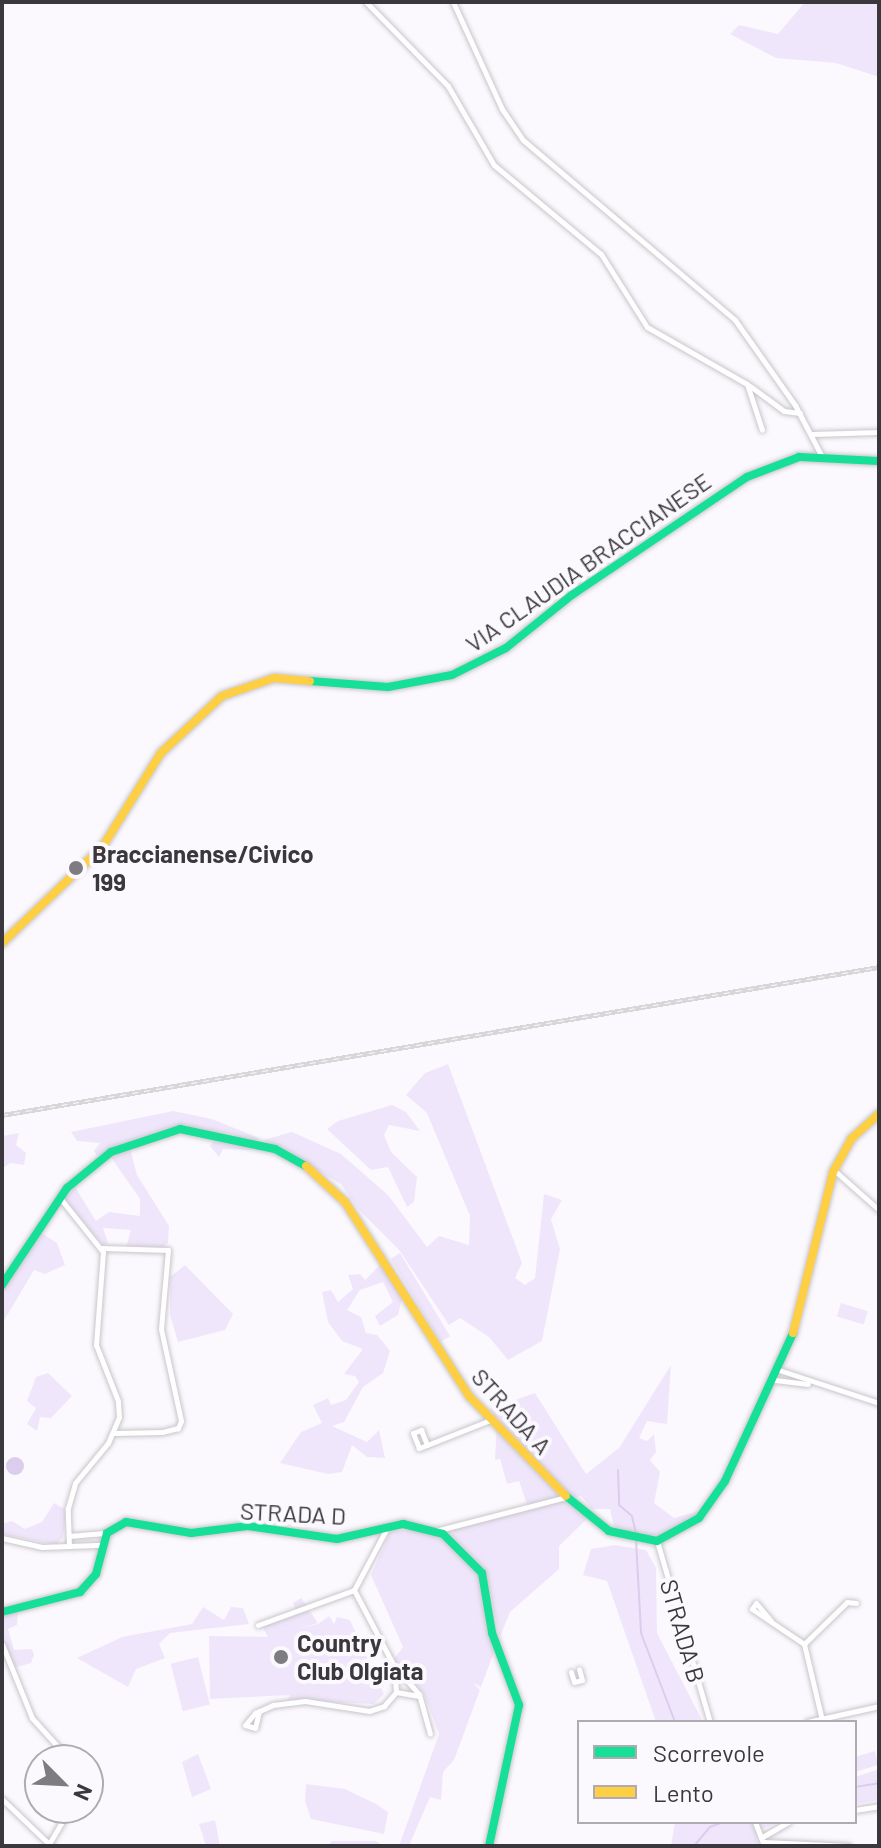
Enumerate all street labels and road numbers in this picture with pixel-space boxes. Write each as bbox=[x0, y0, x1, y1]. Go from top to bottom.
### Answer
street label: VIA CLAUDIA BRACCIANESE bbox=[460, 466, 716, 658]
street label: STRADA A bbox=[466, 1362, 558, 1460]
street label: STRADA D bbox=[239, 1496, 347, 1530]
street label: STRADA B bbox=[655, 1576, 711, 1686]

